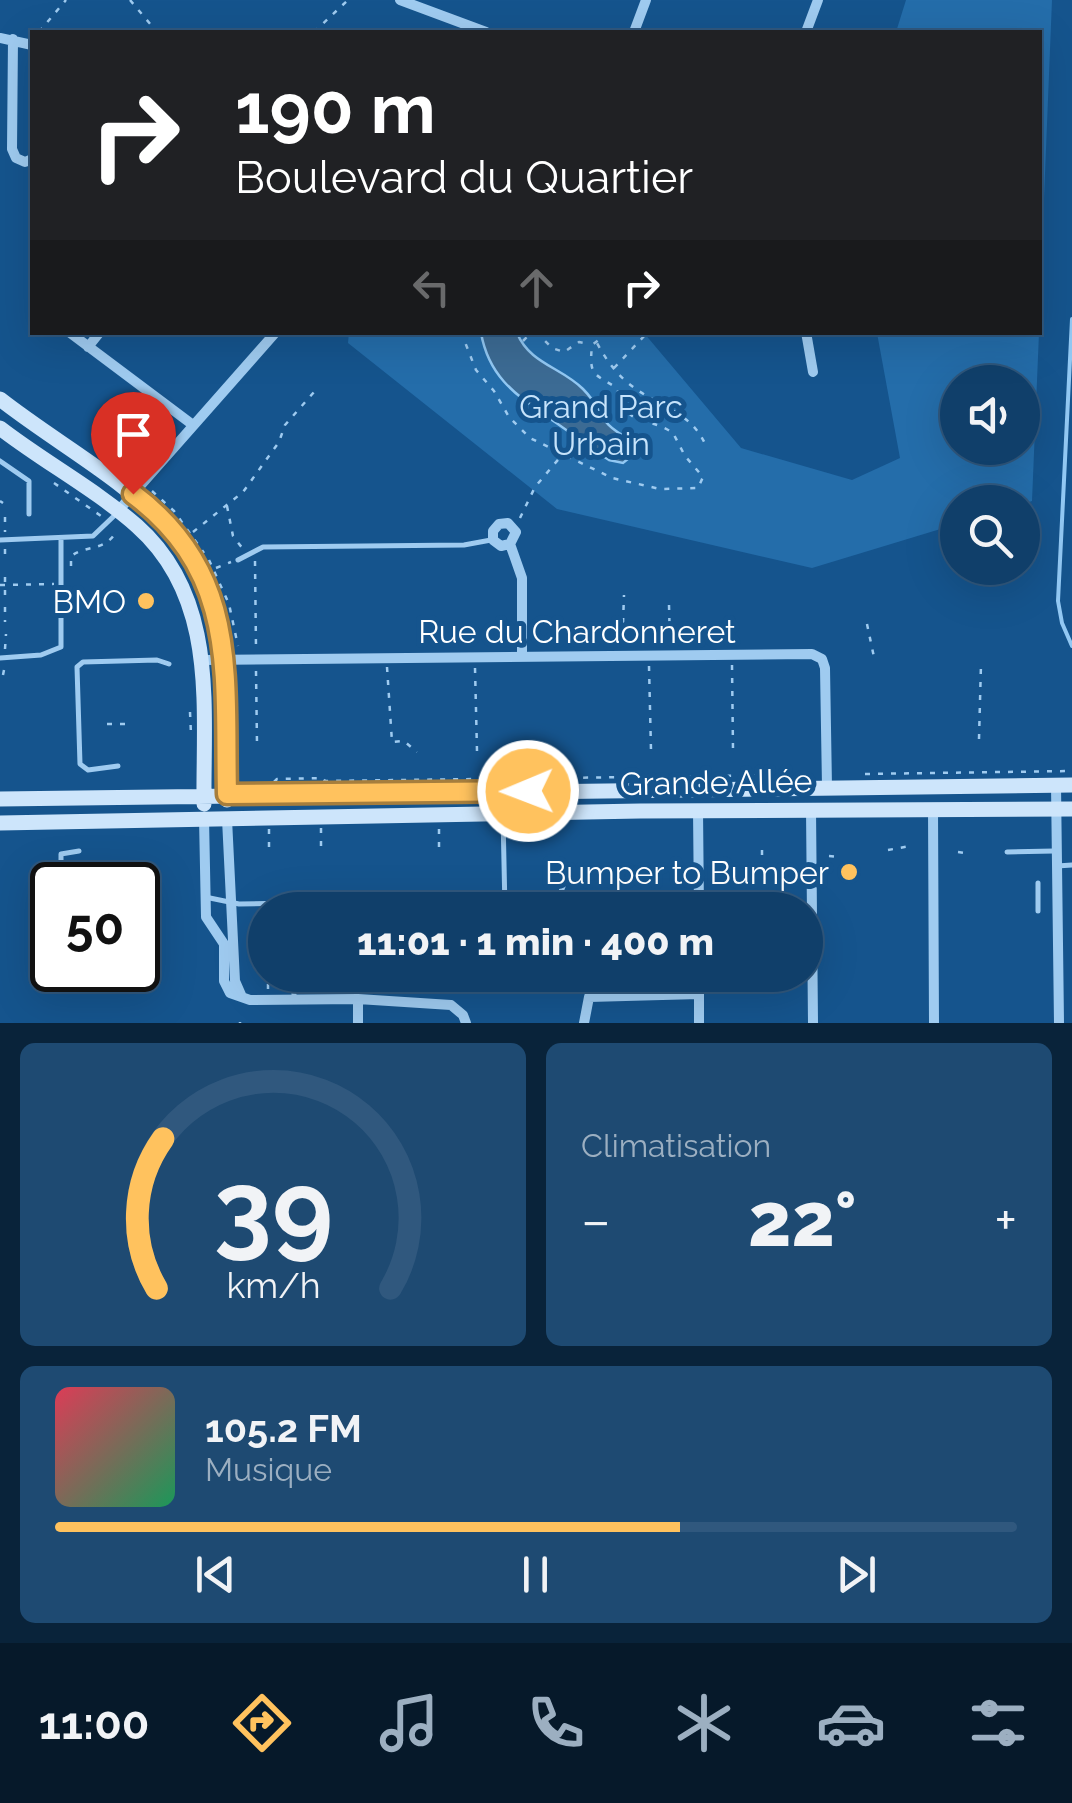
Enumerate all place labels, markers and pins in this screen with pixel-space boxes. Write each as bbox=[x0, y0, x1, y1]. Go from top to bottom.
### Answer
pin bbox=[91, 392, 176, 495]
place label: BMO bbox=[53, 583, 126, 620]
marker: BMO bbox=[135, 590, 157, 612]
place label: Bumper to Bumper bbox=[545, 854, 829, 891]
marker: Bumper to Bumper bbox=[838, 861, 860, 883]

